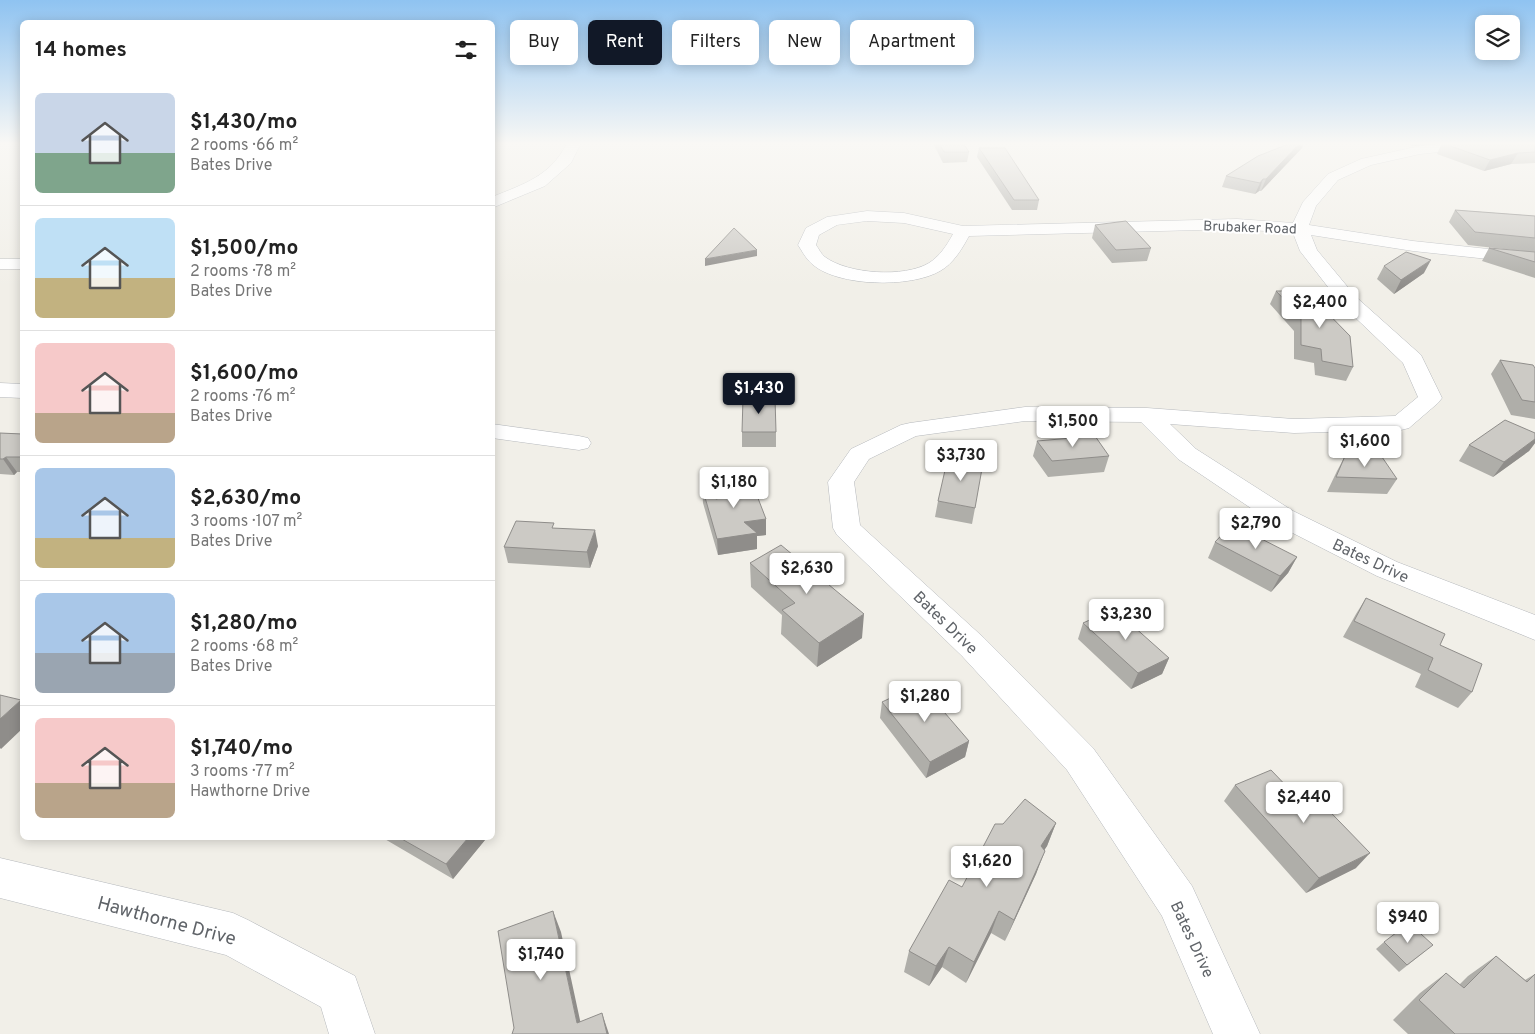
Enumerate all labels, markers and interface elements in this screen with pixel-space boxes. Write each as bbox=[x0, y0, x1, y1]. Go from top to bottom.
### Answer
map controls bbox=[1475, 15, 1520, 60]
button: layers bbox=[1475, 15, 1520, 60]
chip: Buy bbox=[510, 20, 578, 65]
chip: Rent bbox=[588, 20, 662, 65]
chip: Filters bbox=[672, 20, 759, 65]
chip: New bbox=[769, 20, 840, 65]
chip: Apartment bbox=[850, 20, 974, 65]
icon: filters bbox=[452, 36, 480, 64]
text: 14 homes bbox=[35, 37, 127, 64]
text: $1,430/mo bbox=[190, 109, 298, 136]
icon: home bbox=[75, 113, 135, 173]
text: 2 rooms · 66 m² bbox=[190, 136, 298, 156]
text: Bates Drive bbox=[190, 156, 272, 176]
street label: Brubaker Road bbox=[1203, 218, 1297, 239]
text: $1,500/mo bbox=[190, 235, 298, 262]
icon: home bbox=[75, 238, 135, 298]
text: 2 rooms · 78 m² bbox=[190, 262, 296, 282]
text: Bates Drive bbox=[190, 282, 272, 302]
pin: $2,400 bbox=[1279, 286, 1361, 329]
text: $2,400 bbox=[1293, 293, 1347, 313]
text: $1,600/mo bbox=[190, 360, 299, 387]
icon: home bbox=[75, 363, 135, 423]
pin: $1,430 bbox=[718, 372, 800, 415]
text: $1,430 bbox=[734, 379, 784, 399]
text: 2 rooms · 76 m² bbox=[190, 387, 296, 407]
pin: $1,500 bbox=[1032, 406, 1114, 448]
text: Bates Drive bbox=[190, 407, 272, 427]
text: $1,500 bbox=[1047, 412, 1099, 432]
pin: $1,600 bbox=[1324, 426, 1406, 468]
text: $1,600 bbox=[1339, 432, 1391, 452]
pin: $3,730 bbox=[920, 440, 1002, 482]
text: $3,730 bbox=[936, 446, 986, 466]
pin: $1,180 bbox=[693, 466, 775, 509]
text: $1,180 bbox=[711, 473, 757, 493]
text: $2,630/mo bbox=[190, 485, 301, 512]
icon: home bbox=[75, 488, 135, 548]
pin: $2,790 bbox=[1215, 508, 1297, 550]
text: 3 rooms · 107 m² bbox=[190, 512, 302, 532]
text: $2,790 bbox=[1230, 514, 1282, 534]
text: Bates Drive bbox=[190, 532, 272, 552]
street label: Bates Drive bbox=[1329, 535, 1412, 588]
pin: $2,630 bbox=[766, 552, 848, 595]
text: $2,630 bbox=[780, 559, 834, 579]
street label: Bates Drive bbox=[908, 588, 981, 659]
pin: $3,230 bbox=[1085, 598, 1167, 641]
text: $3,230 bbox=[1100, 605, 1152, 625]
text: $1,280/mo bbox=[190, 610, 297, 637]
icon: home bbox=[75, 613, 135, 673]
text: 2 rooms · 68 m² bbox=[190, 637, 298, 657]
text: Bates Drive bbox=[190, 657, 272, 677]
pin: $1,280 bbox=[884, 680, 966, 723]
text: $1,280 bbox=[900, 687, 950, 707]
text: $1,740/mo bbox=[190, 735, 293, 762]
icon: home bbox=[75, 738, 135, 798]
text: 3 rooms · 77 m² bbox=[190, 762, 295, 782]
text: Hawthorne Drive bbox=[190, 782, 310, 802]
pin: $2,440 bbox=[1263, 782, 1345, 824]
text: $2,440 bbox=[1277, 788, 1331, 808]
pin: $1,620 bbox=[946, 846, 1028, 888]
text: $1,620 bbox=[962, 852, 1012, 872]
street label: Hawthorne Drive bbox=[95, 892, 238, 952]
street label: Bates Drive bbox=[1165, 898, 1218, 981]
pin: $940 bbox=[1378, 902, 1438, 944]
text: $940 bbox=[1388, 908, 1428, 928]
pin: $1,740 bbox=[500, 938, 582, 981]
text: $1,740 bbox=[518, 945, 564, 965]

